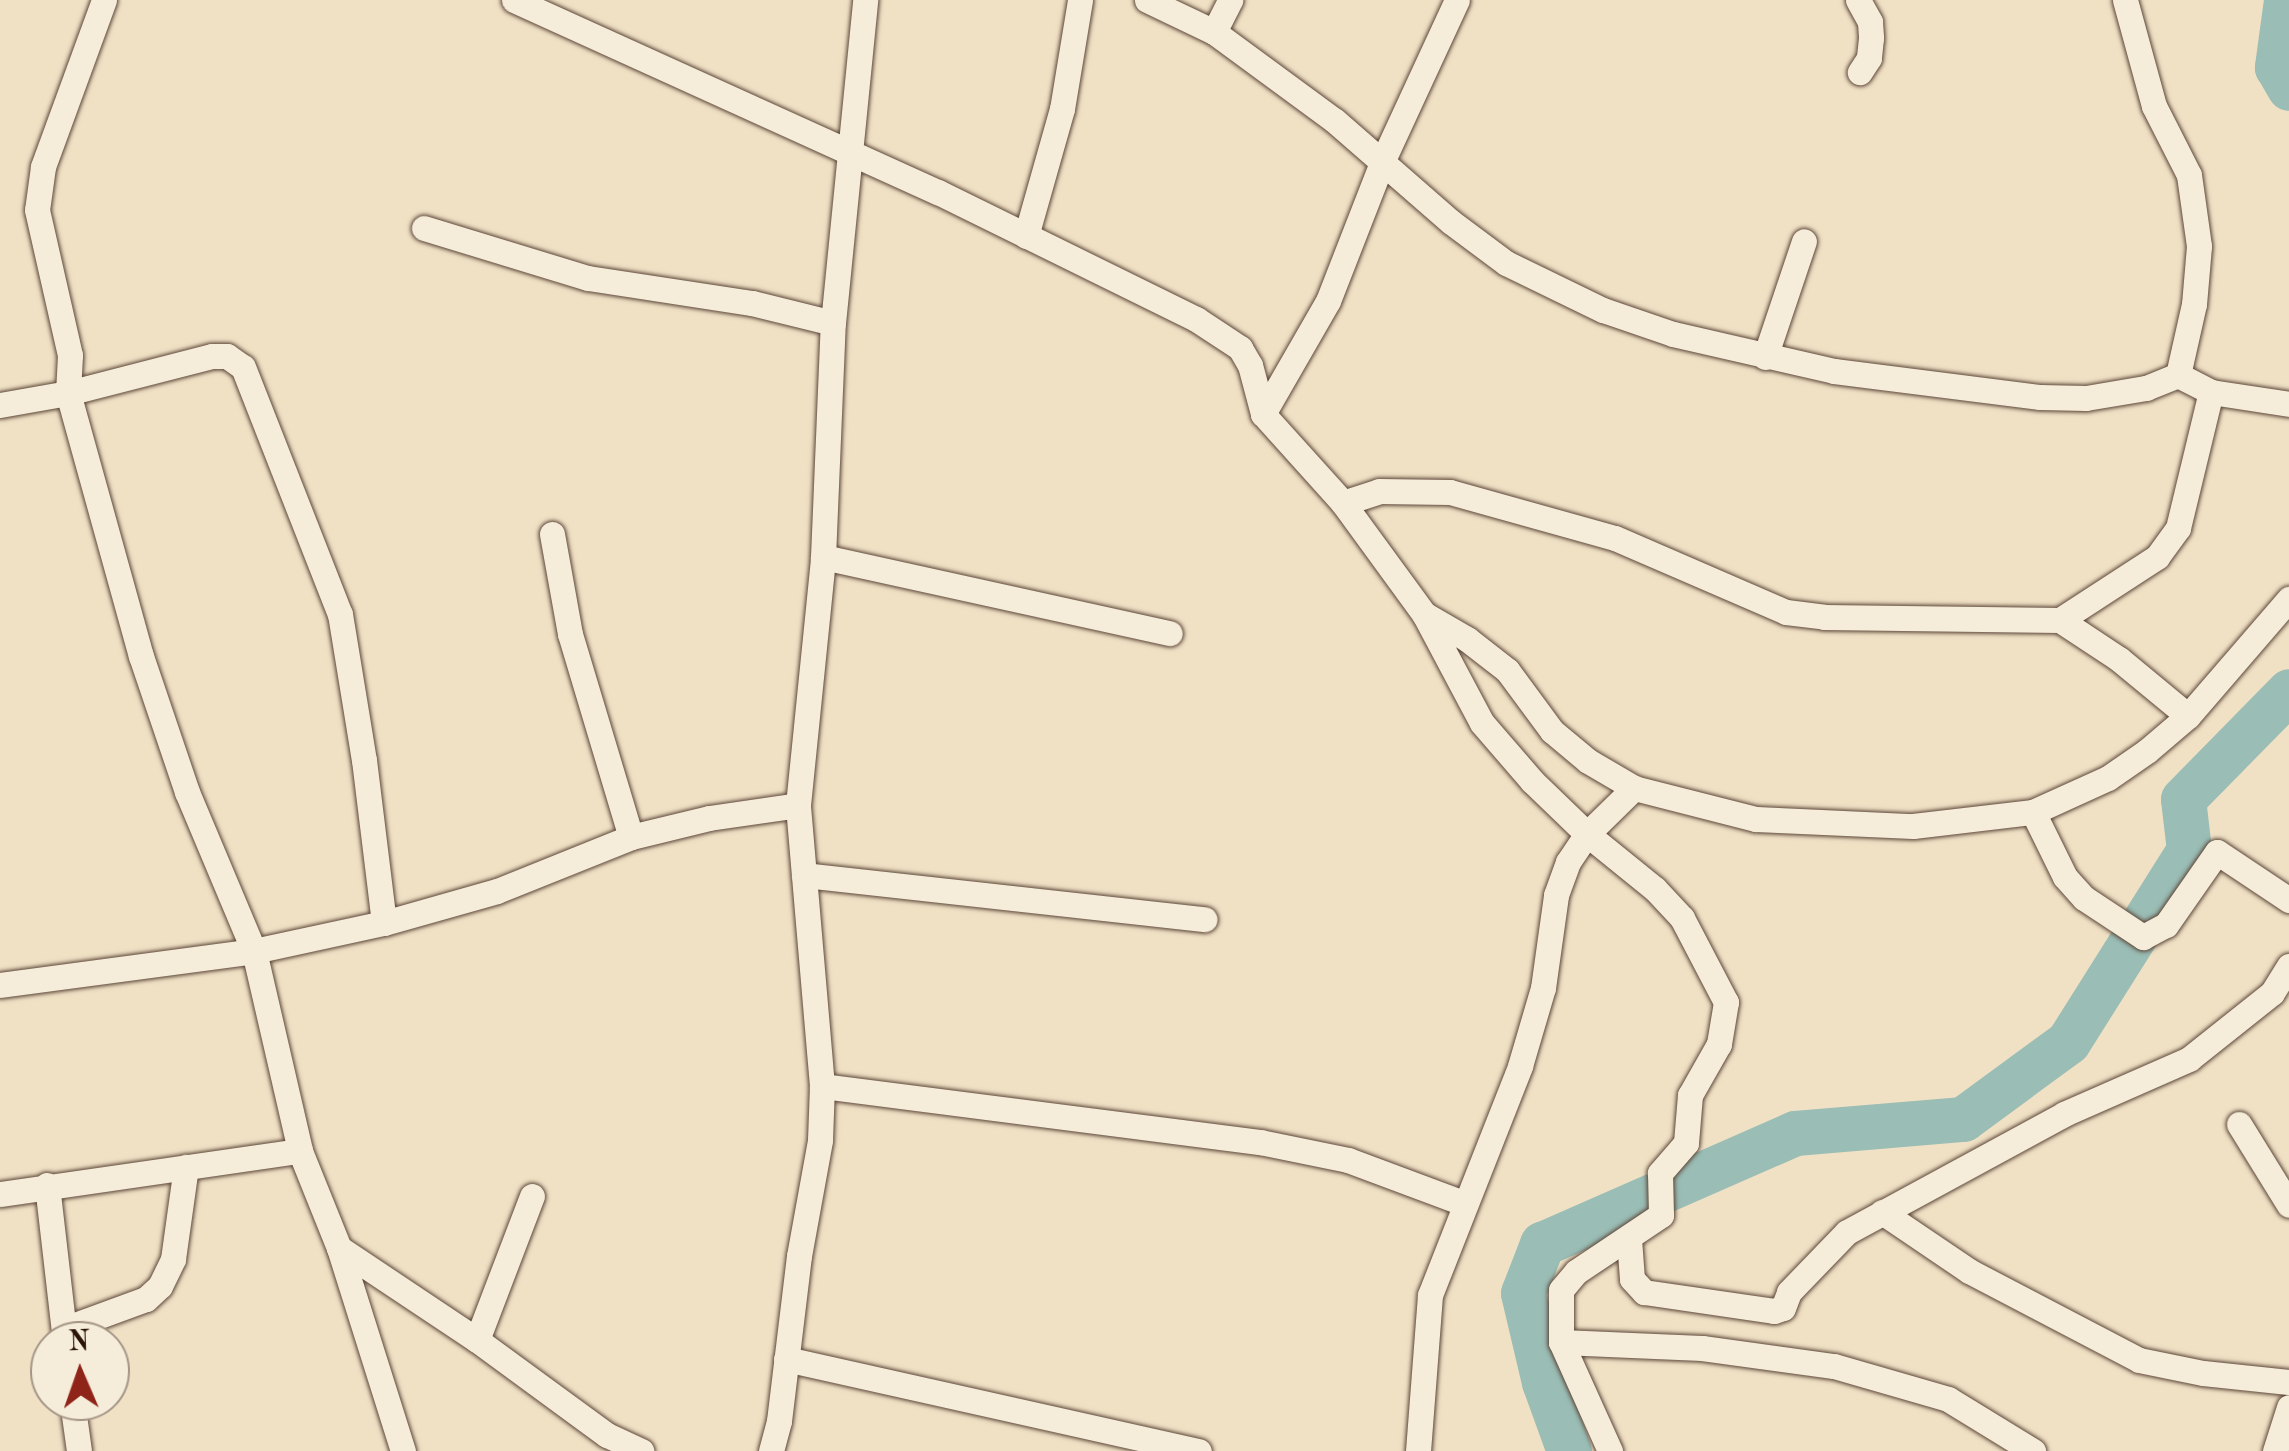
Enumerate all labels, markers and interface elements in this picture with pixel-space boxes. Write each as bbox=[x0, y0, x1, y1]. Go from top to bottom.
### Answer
north arrow bbox=[30, 1321, 130, 1421]
text: N bbox=[68, 1329, 90, 1357]

